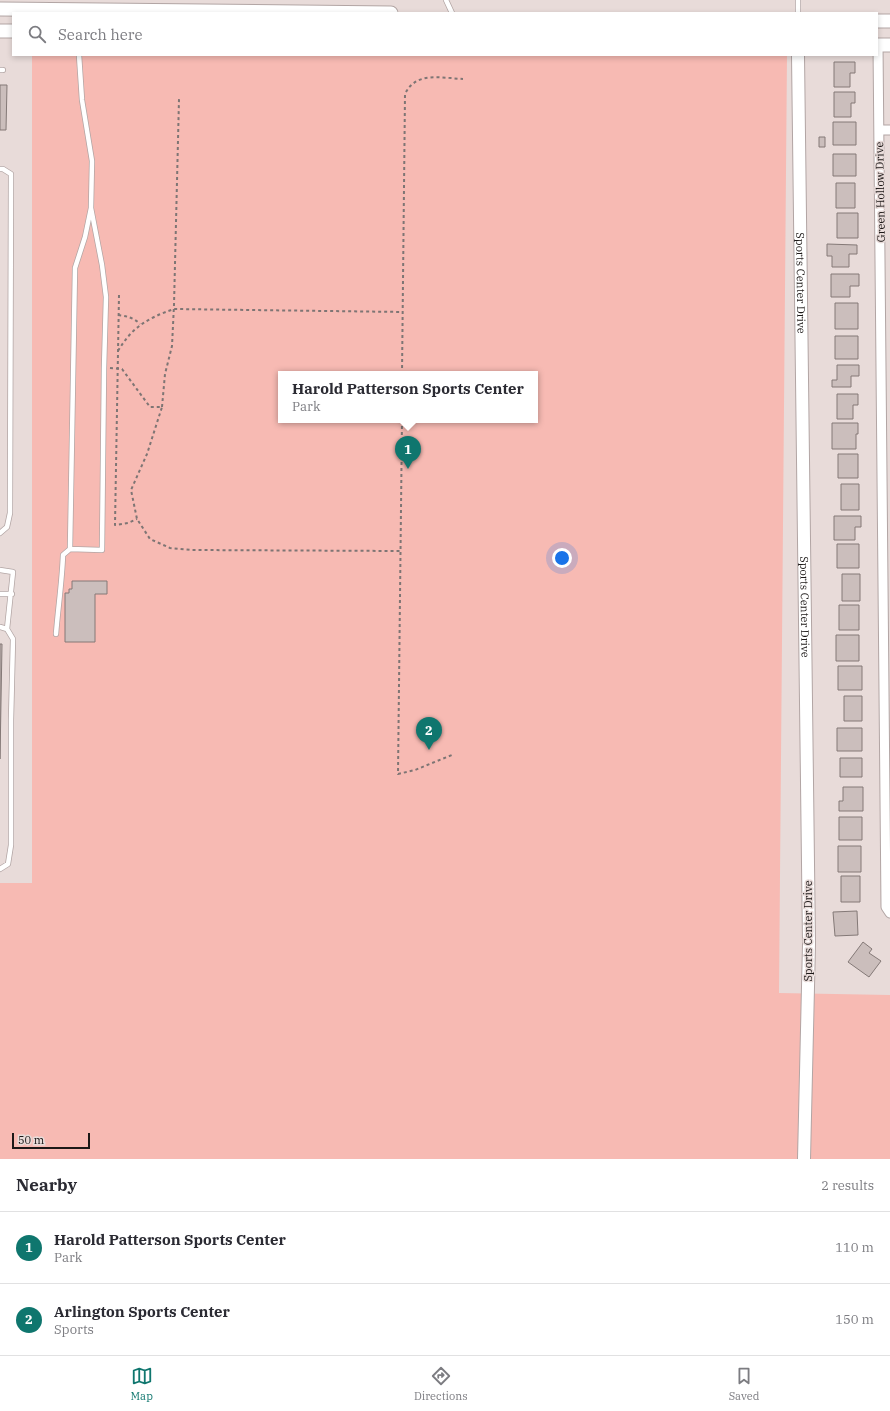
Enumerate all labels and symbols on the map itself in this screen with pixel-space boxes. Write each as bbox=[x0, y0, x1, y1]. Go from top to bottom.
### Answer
street label: Green Hollow Drive bbox=[872, 141, 888, 242]
street label: Sports Center Drive bbox=[793, 232, 808, 334]
pin: 1 bbox=[395, 436, 421, 469]
your location bbox=[552, 548, 572, 568]
street label: Sports Center Drive bbox=[797, 556, 812, 658]
pin: 2 bbox=[416, 717, 442, 750]
street label: Sports Center Drive bbox=[801, 880, 815, 982]
scale bar bbox=[12, 1131, 90, 1150]

